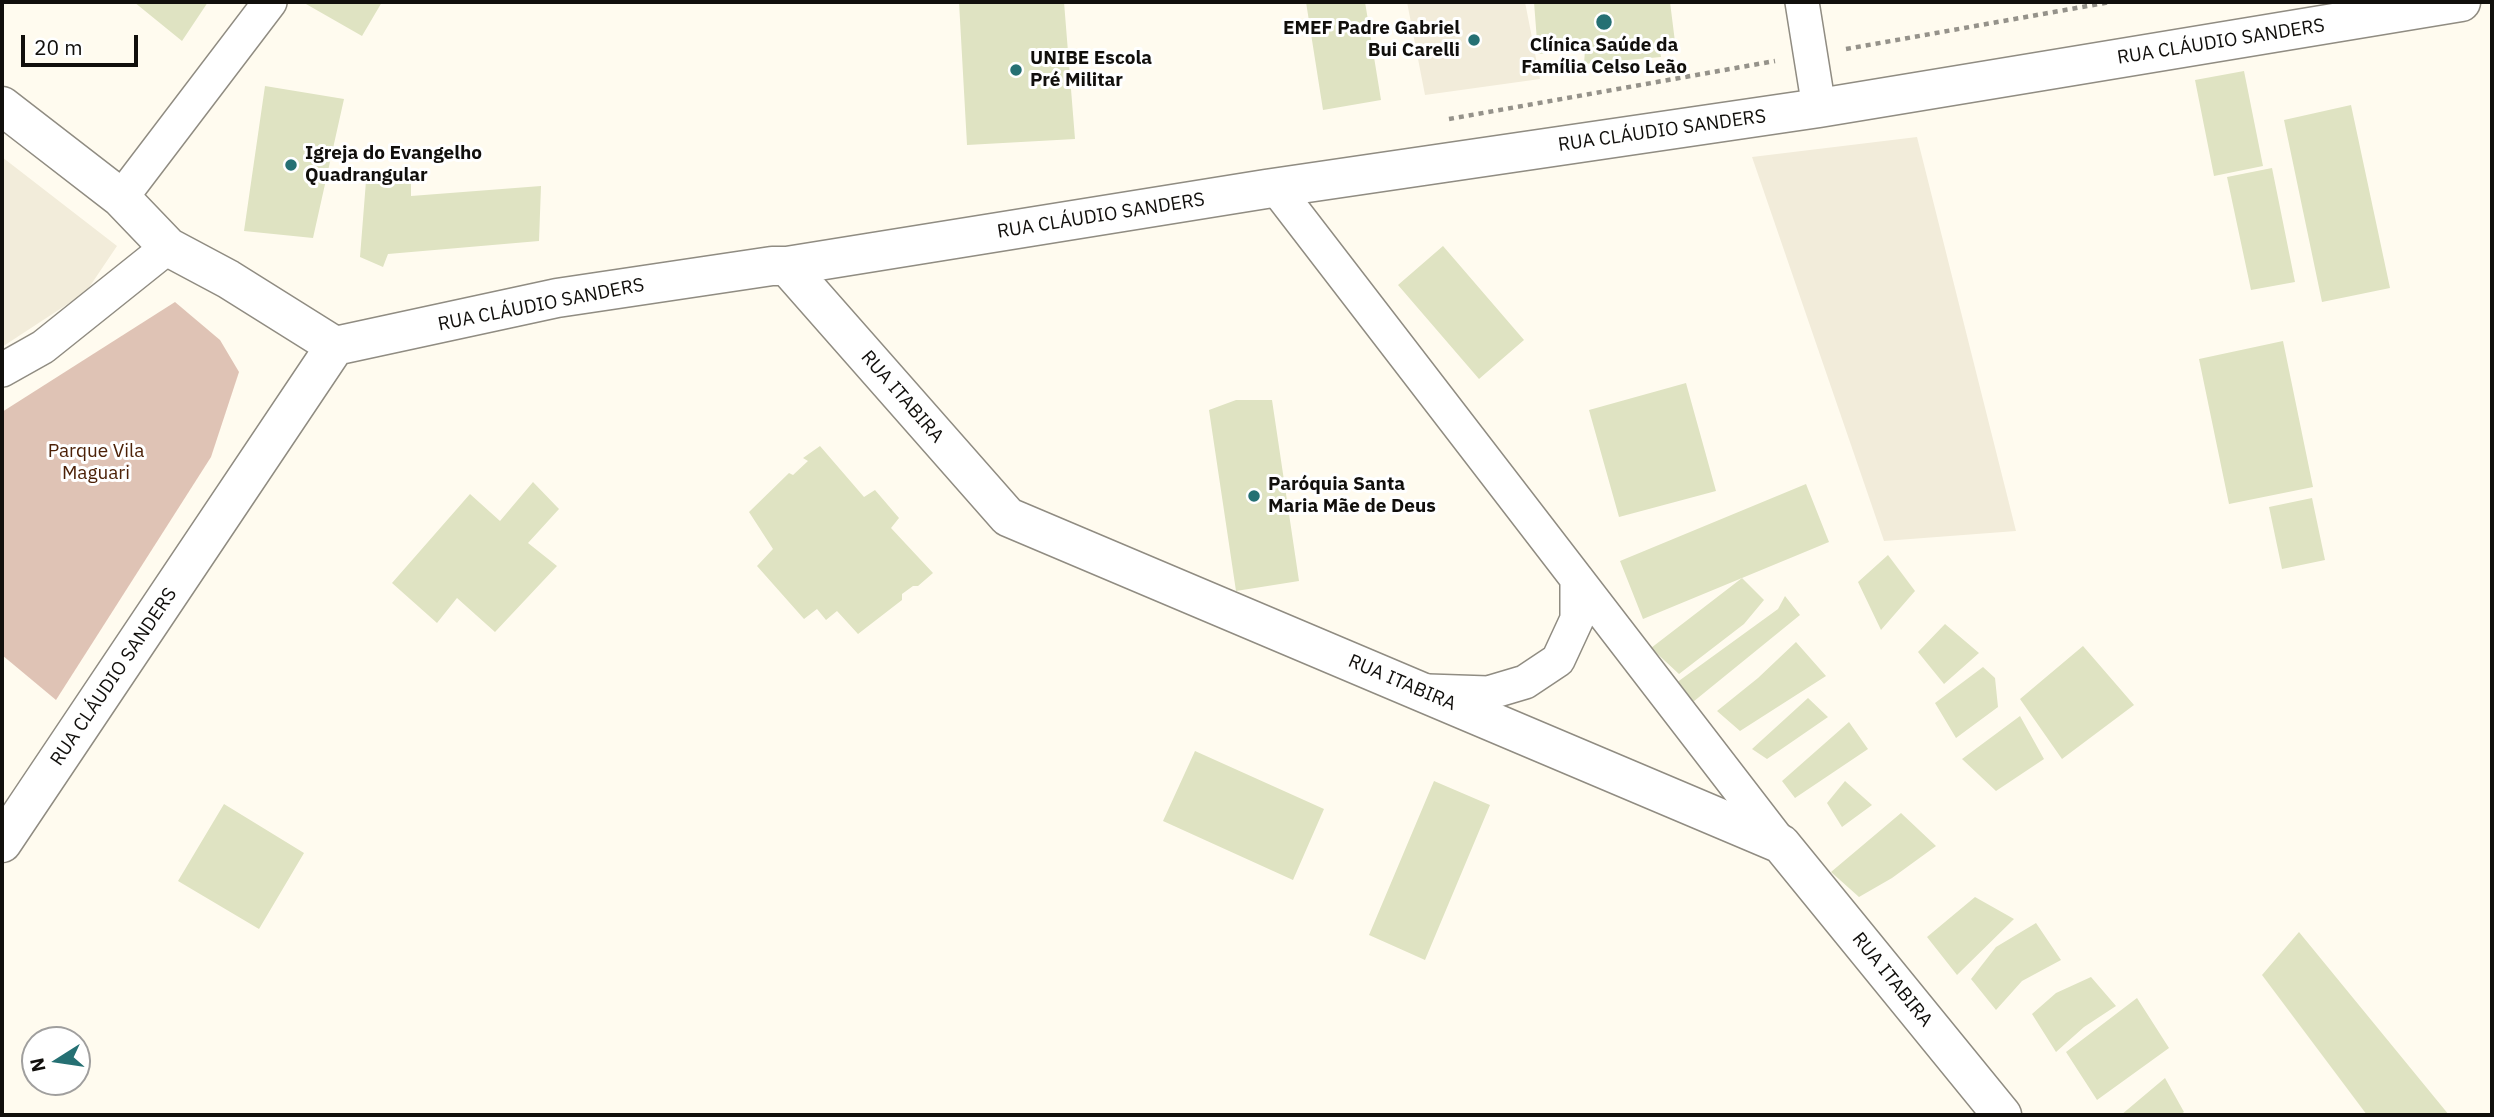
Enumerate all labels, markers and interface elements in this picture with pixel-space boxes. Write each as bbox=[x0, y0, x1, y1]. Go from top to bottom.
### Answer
marker: Clínica Saúde da Família Celso Leão bbox=[1594, 12, 1614, 32]
street label: RUA CLÁUDIO SANDERS bbox=[2116, 14, 2326, 70]
place label: EMEF Padre Gabriel Bui Carelli bbox=[1283, 18, 1460, 62]
scale bar bbox=[24, 21, 142, 65]
marker: EMEF Padre Gabriel Bui Carelli bbox=[1466, 32, 1482, 48]
text: 20 m bbox=[34, 33, 83, 61]
place label: Clínica Saúde da Família Celso Leão bbox=[1521, 35, 1687, 79]
place label: UNIBE Escola Pré Militar bbox=[1030, 48, 1152, 92]
marker: UNIBE Escola Pré Militar bbox=[1008, 62, 1024, 78]
street label: RUA CLÁUDIO SANDERS bbox=[1557, 105, 1767, 157]
place label: Igreja do Evangelho Quadrangular bbox=[305, 143, 482, 187]
marker: Igreja do Evangelho Quadrangular bbox=[283, 157, 299, 173]
street label: RUA CLÁUDIO SANDERS bbox=[996, 188, 1206, 244]
street label: RUA CLÁUDIO SANDERS bbox=[436, 274, 646, 336]
street label: RUA ITABIRA bbox=[856, 346, 948, 448]
park label: Parque Vila Maguari bbox=[48, 441, 144, 485]
place label: Paróquia Santa Maria Mãe de Deus bbox=[1268, 474, 1436, 518]
marker: Paróquia Santa Maria Mãe de Deus bbox=[1246, 488, 1262, 504]
street label: RUA CLÁUDIO SANDERS bbox=[46, 584, 182, 770]
street label: RUA ITABIRA bbox=[1345, 650, 1459, 716]
street label: RUA ITABIRA bbox=[1847, 928, 1937, 1032]
north arrow bbox=[21, 1026, 91, 1096]
text: N bbox=[24, 1056, 51, 1074]

